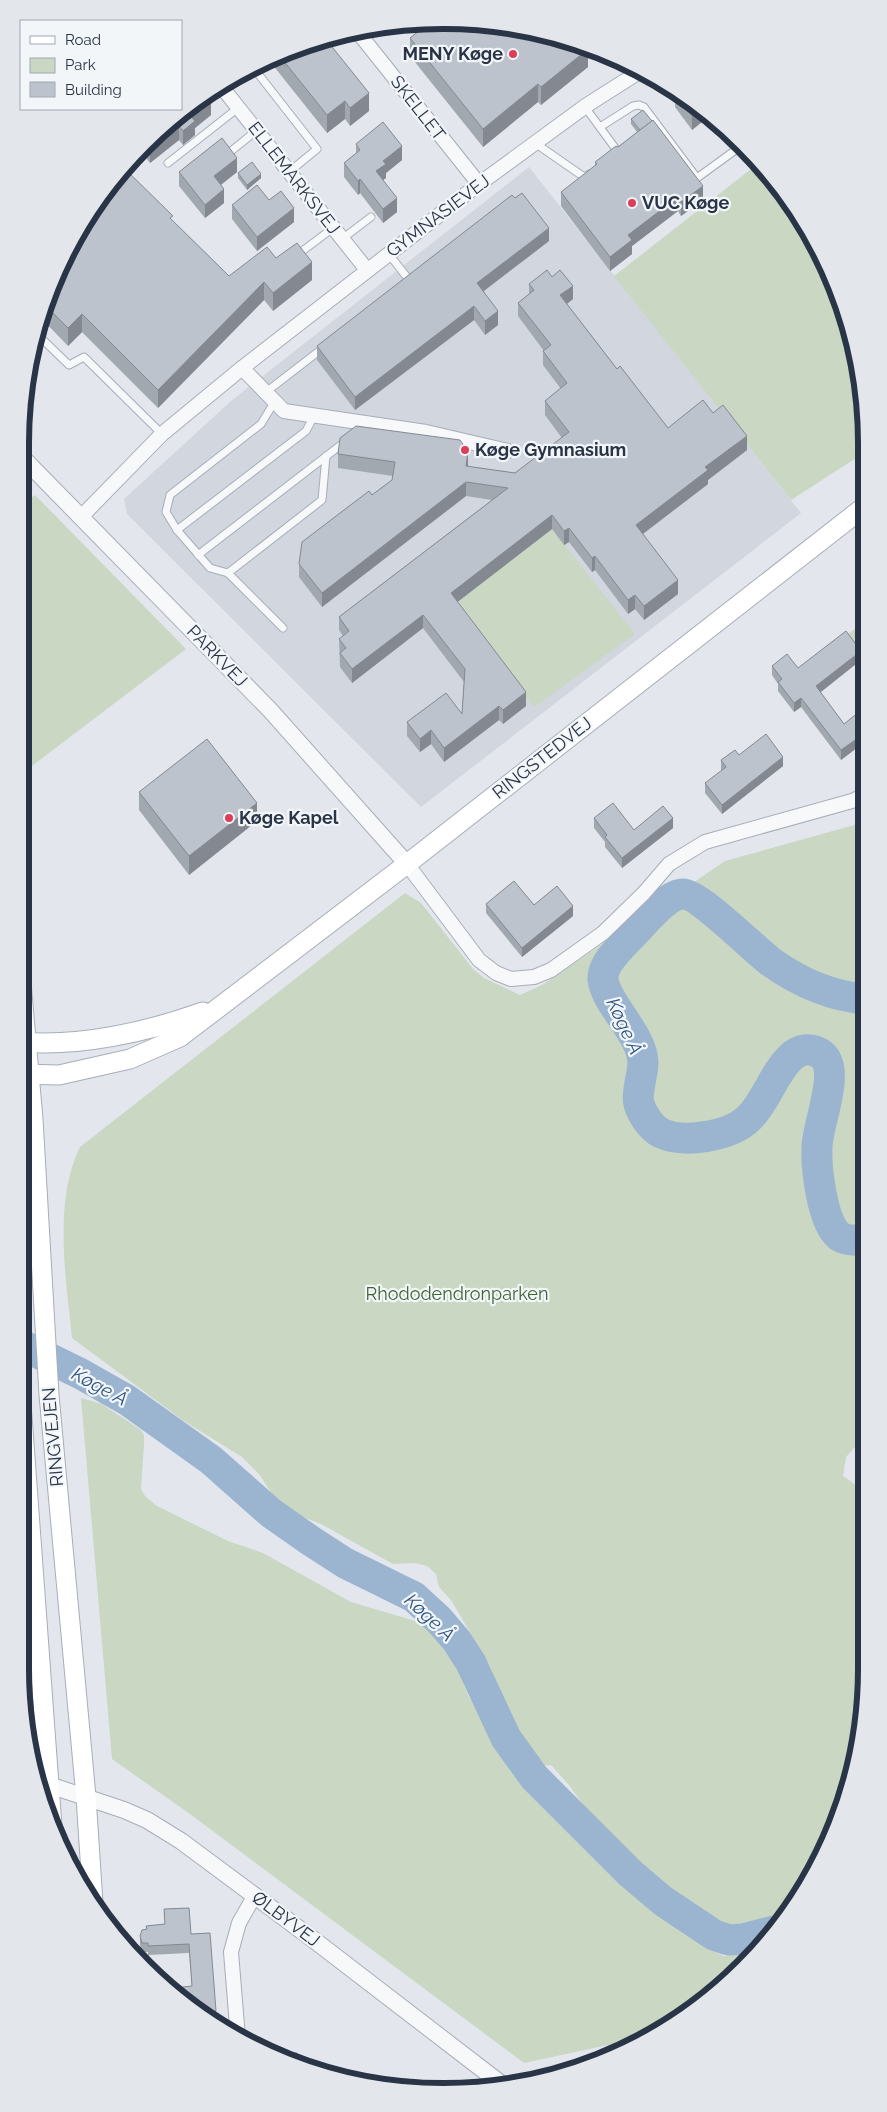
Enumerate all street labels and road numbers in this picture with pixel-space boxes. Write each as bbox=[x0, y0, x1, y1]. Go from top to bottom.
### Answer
street label: SKELLET bbox=[387, 71, 450, 144]
street label: ELLEMARKSVEJ bbox=[244, 117, 345, 238]
street label: GYMNASIEVEJ bbox=[382, 170, 493, 261]
street label: PARKVEJ bbox=[183, 620, 252, 691]
street label: RINGSTEDVEJ bbox=[488, 712, 595, 803]
street label: RINGVEJEN bbox=[38, 1387, 67, 1487]
street label: ØLBYVEJ bbox=[248, 1886, 324, 1951]

